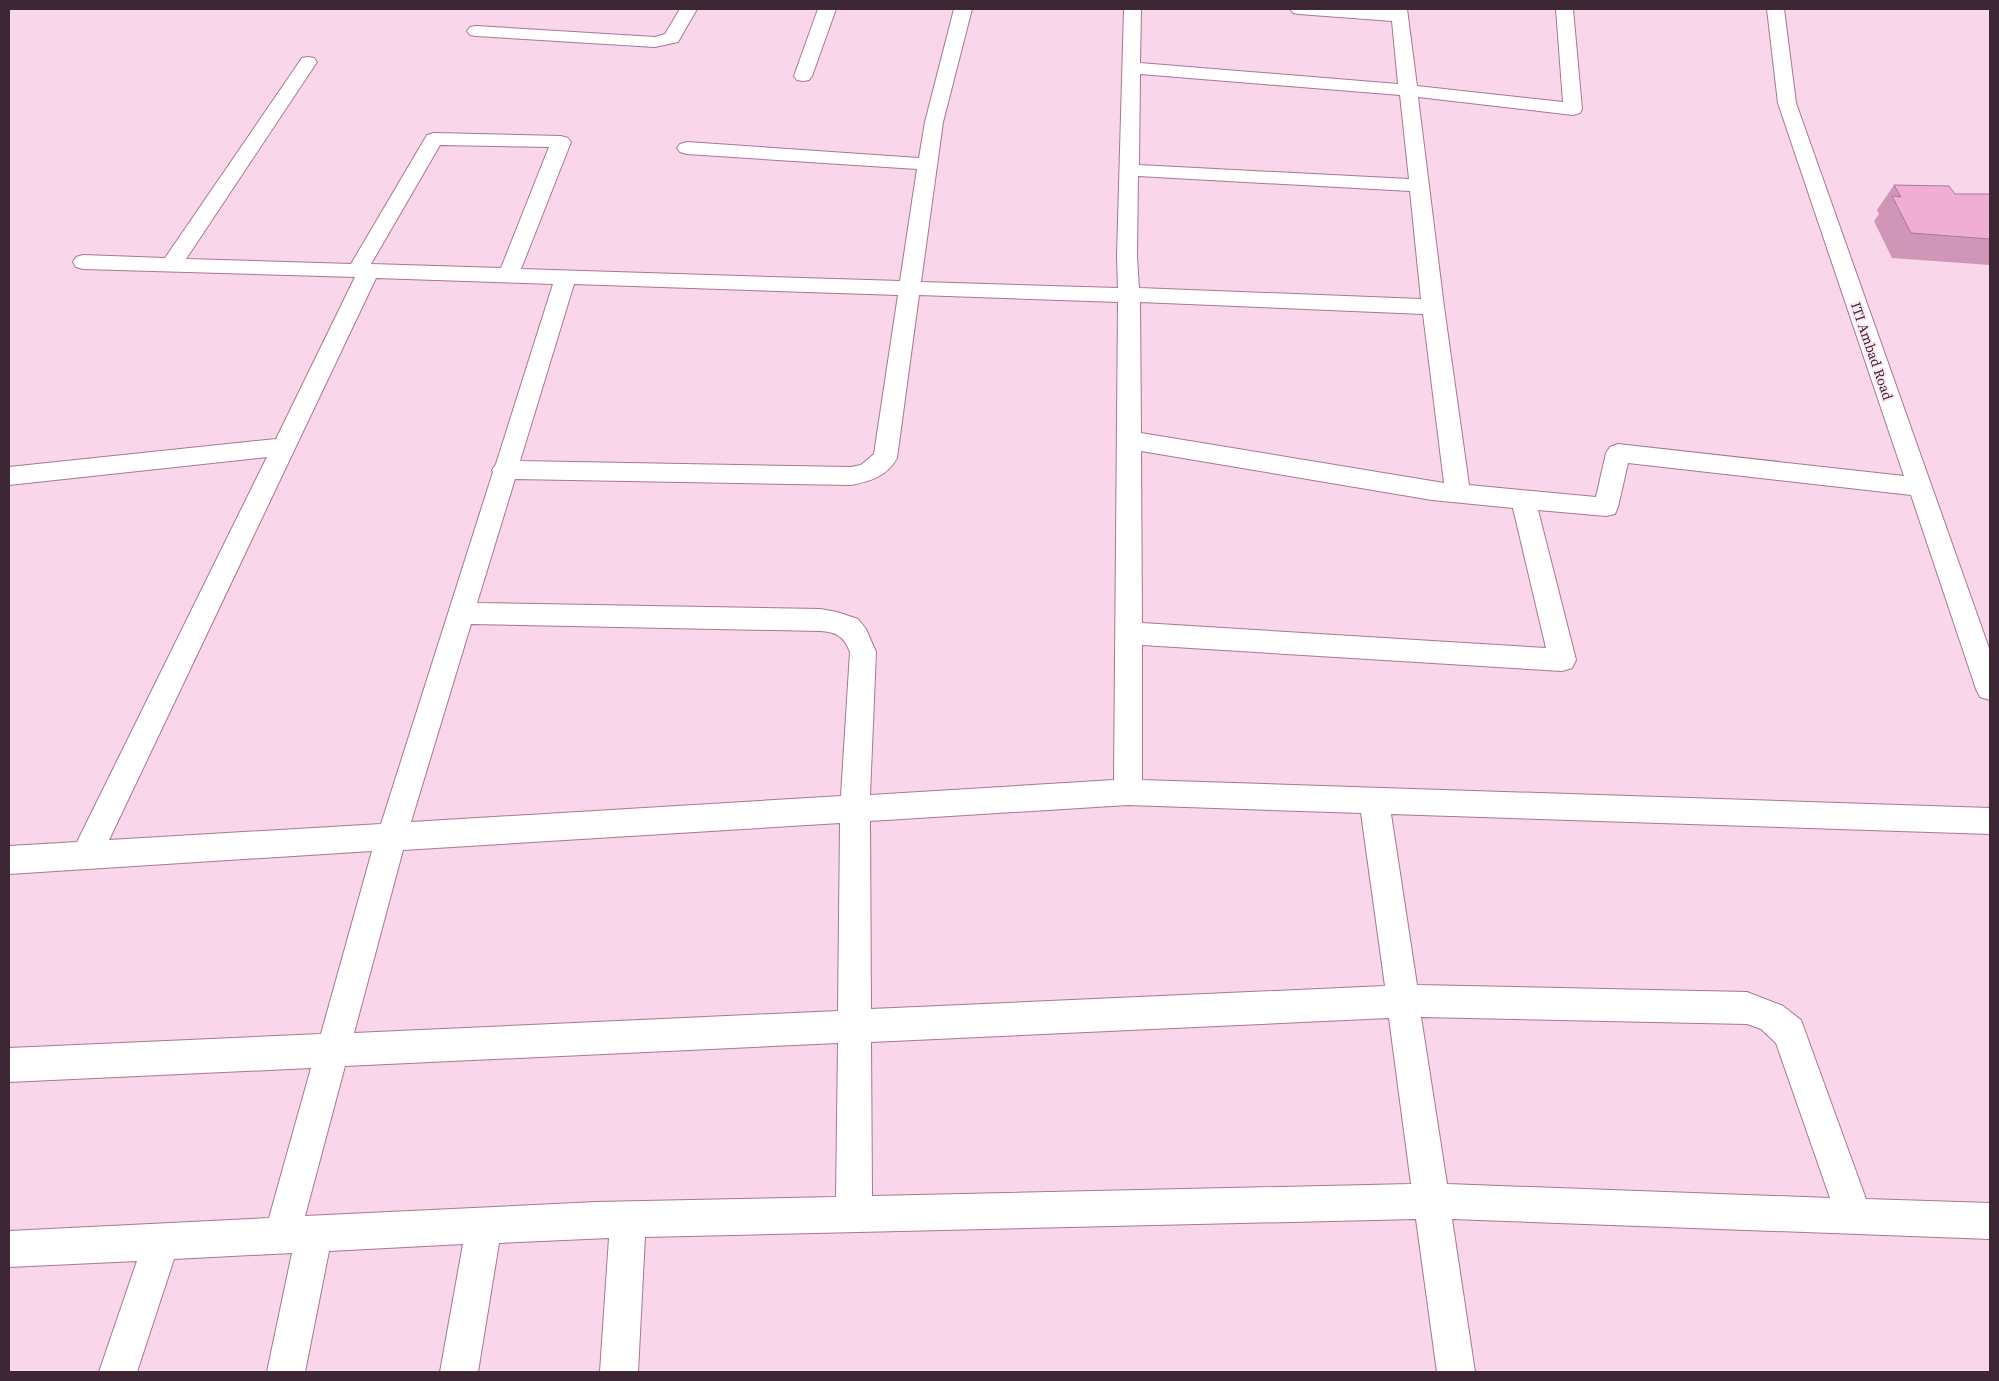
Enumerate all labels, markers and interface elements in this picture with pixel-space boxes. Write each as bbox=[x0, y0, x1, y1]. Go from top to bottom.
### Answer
street label: ITI Ambad Road bbox=[1846, 299, 1898, 403]

